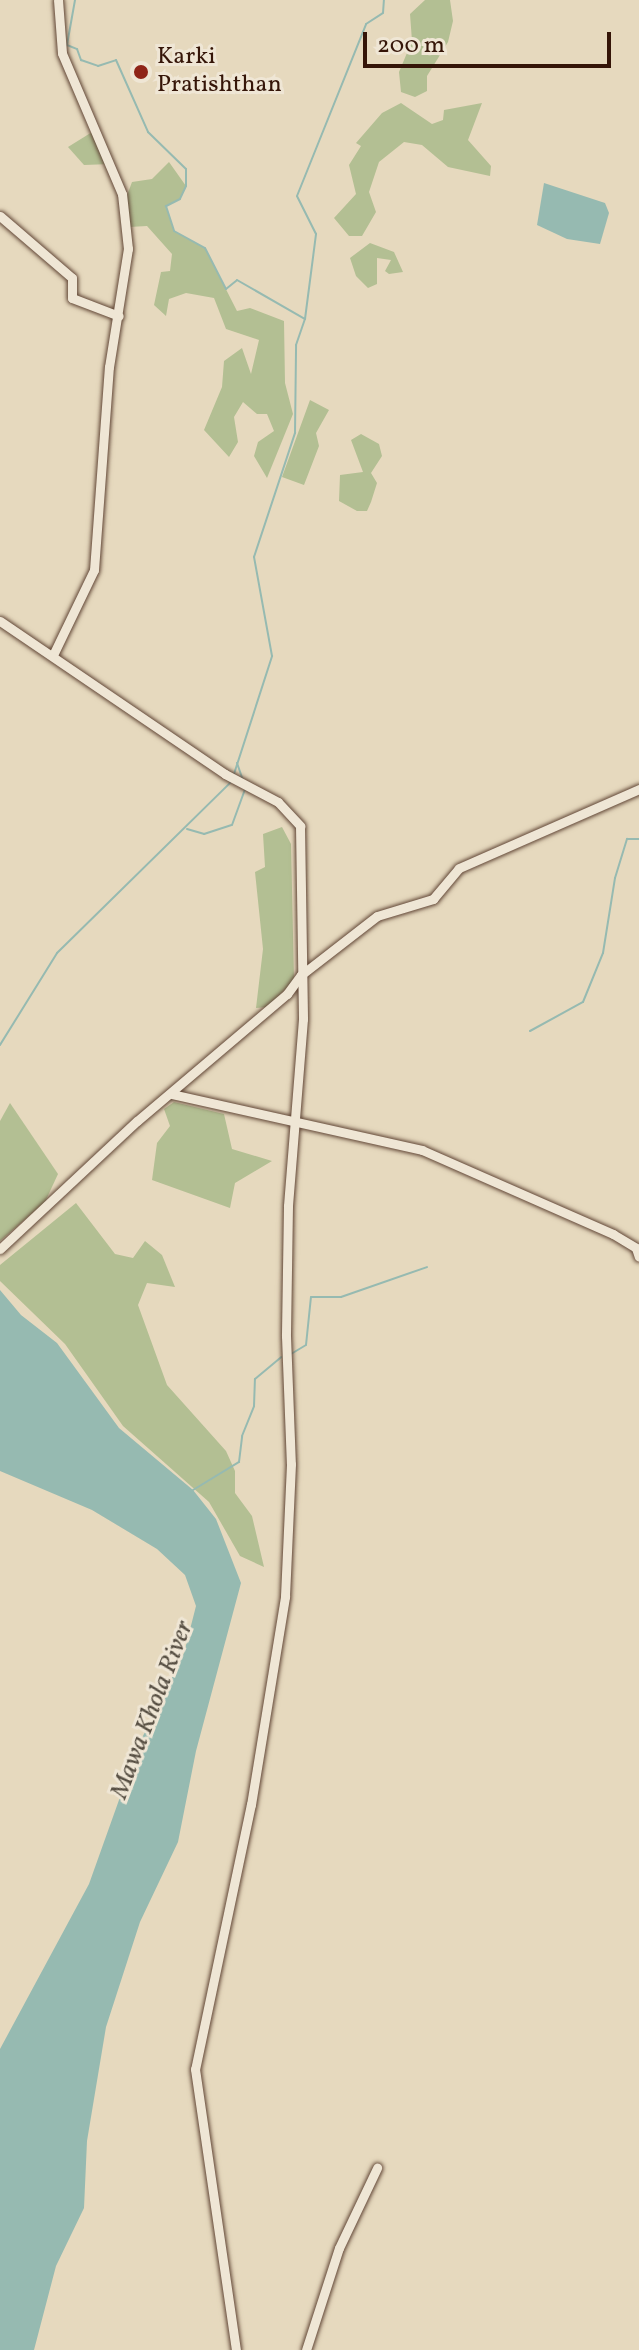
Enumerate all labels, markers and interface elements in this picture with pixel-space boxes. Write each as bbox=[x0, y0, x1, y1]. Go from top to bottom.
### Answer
scale bar bbox=[367, 16, 615, 66]
text: 200 m bbox=[377, 29, 445, 63]
place label: Karki Pratishthan bbox=[157, 44, 282, 100]
marker: Karki Pratishthan bbox=[132, 63, 150, 81]
water label: Mawa Khola River bbox=[105, 1617, 201, 1803]

